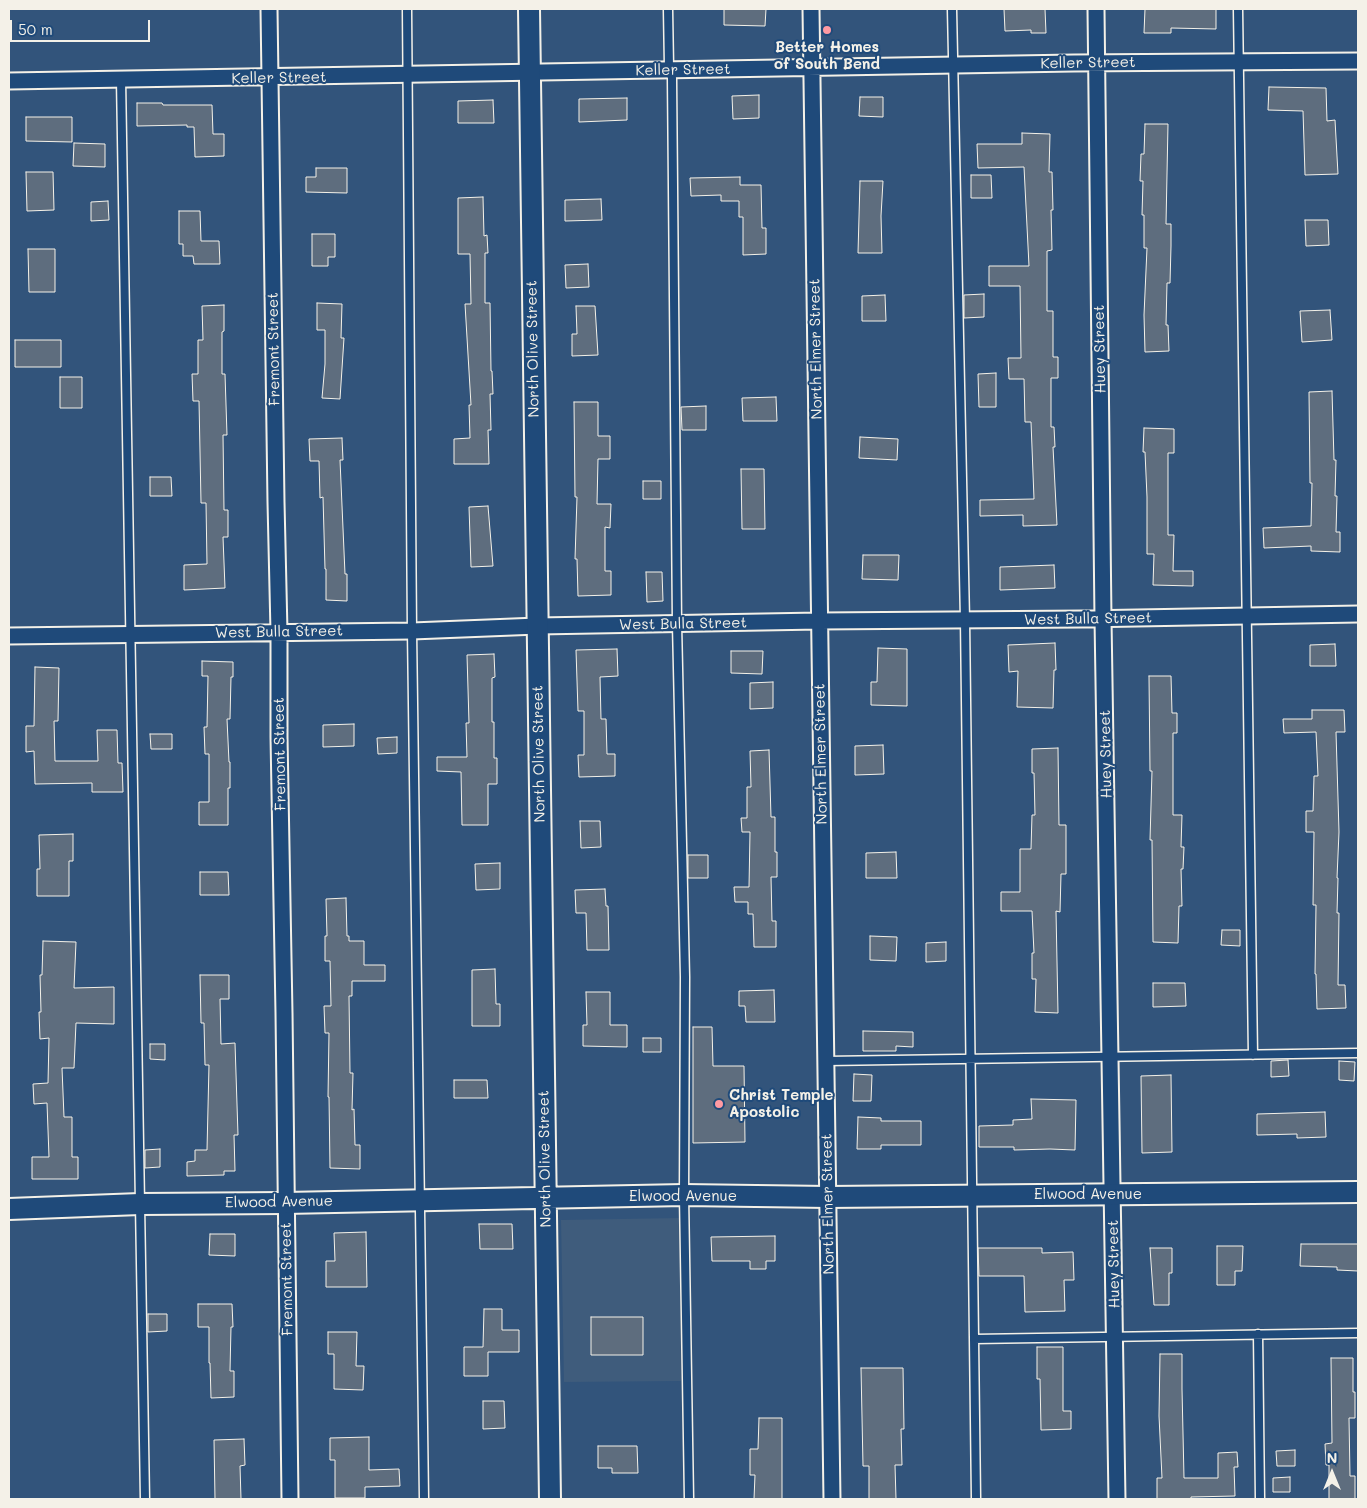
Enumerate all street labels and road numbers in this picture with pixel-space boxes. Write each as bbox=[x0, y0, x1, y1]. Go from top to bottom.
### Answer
street label: Keller Street bbox=[1040, 53, 1136, 73]
street label: Keller Street bbox=[635, 60, 731, 80]
street label: Keller Street bbox=[231, 68, 327, 88]
street label: North Elmer Street bbox=[806, 278, 826, 420]
street label: North Olive Street bbox=[523, 280, 543, 418]
street label: Fremont Street bbox=[264, 292, 284, 406]
street label: Huey Street bbox=[1090, 305, 1110, 393]
street label: West Bulla Street bbox=[1024, 609, 1152, 629]
street label: West Bulla Street bbox=[619, 614, 747, 634]
street label: West Bulla Street bbox=[215, 622, 343, 642]
street label: North Elmer Street bbox=[811, 683, 831, 825]
street label: North Olive Street bbox=[529, 685, 549, 823]
street label: Fremont Street bbox=[270, 697, 290, 811]
street label: Huey Street bbox=[1096, 710, 1116, 798]
street label: North Olive Street bbox=[535, 1090, 555, 1228]
street label: North Elmer Street bbox=[818, 1133, 838, 1275]
street label: Elwood Avenue bbox=[1034, 1185, 1142, 1203]
street label: Elwood Avenue bbox=[629, 1187, 737, 1205]
street label: Elwood Avenue bbox=[225, 1192, 333, 1212]
street label: Huey Street bbox=[1104, 1220, 1124, 1308]
street label: Fremont Street bbox=[277, 1222, 297, 1336]

